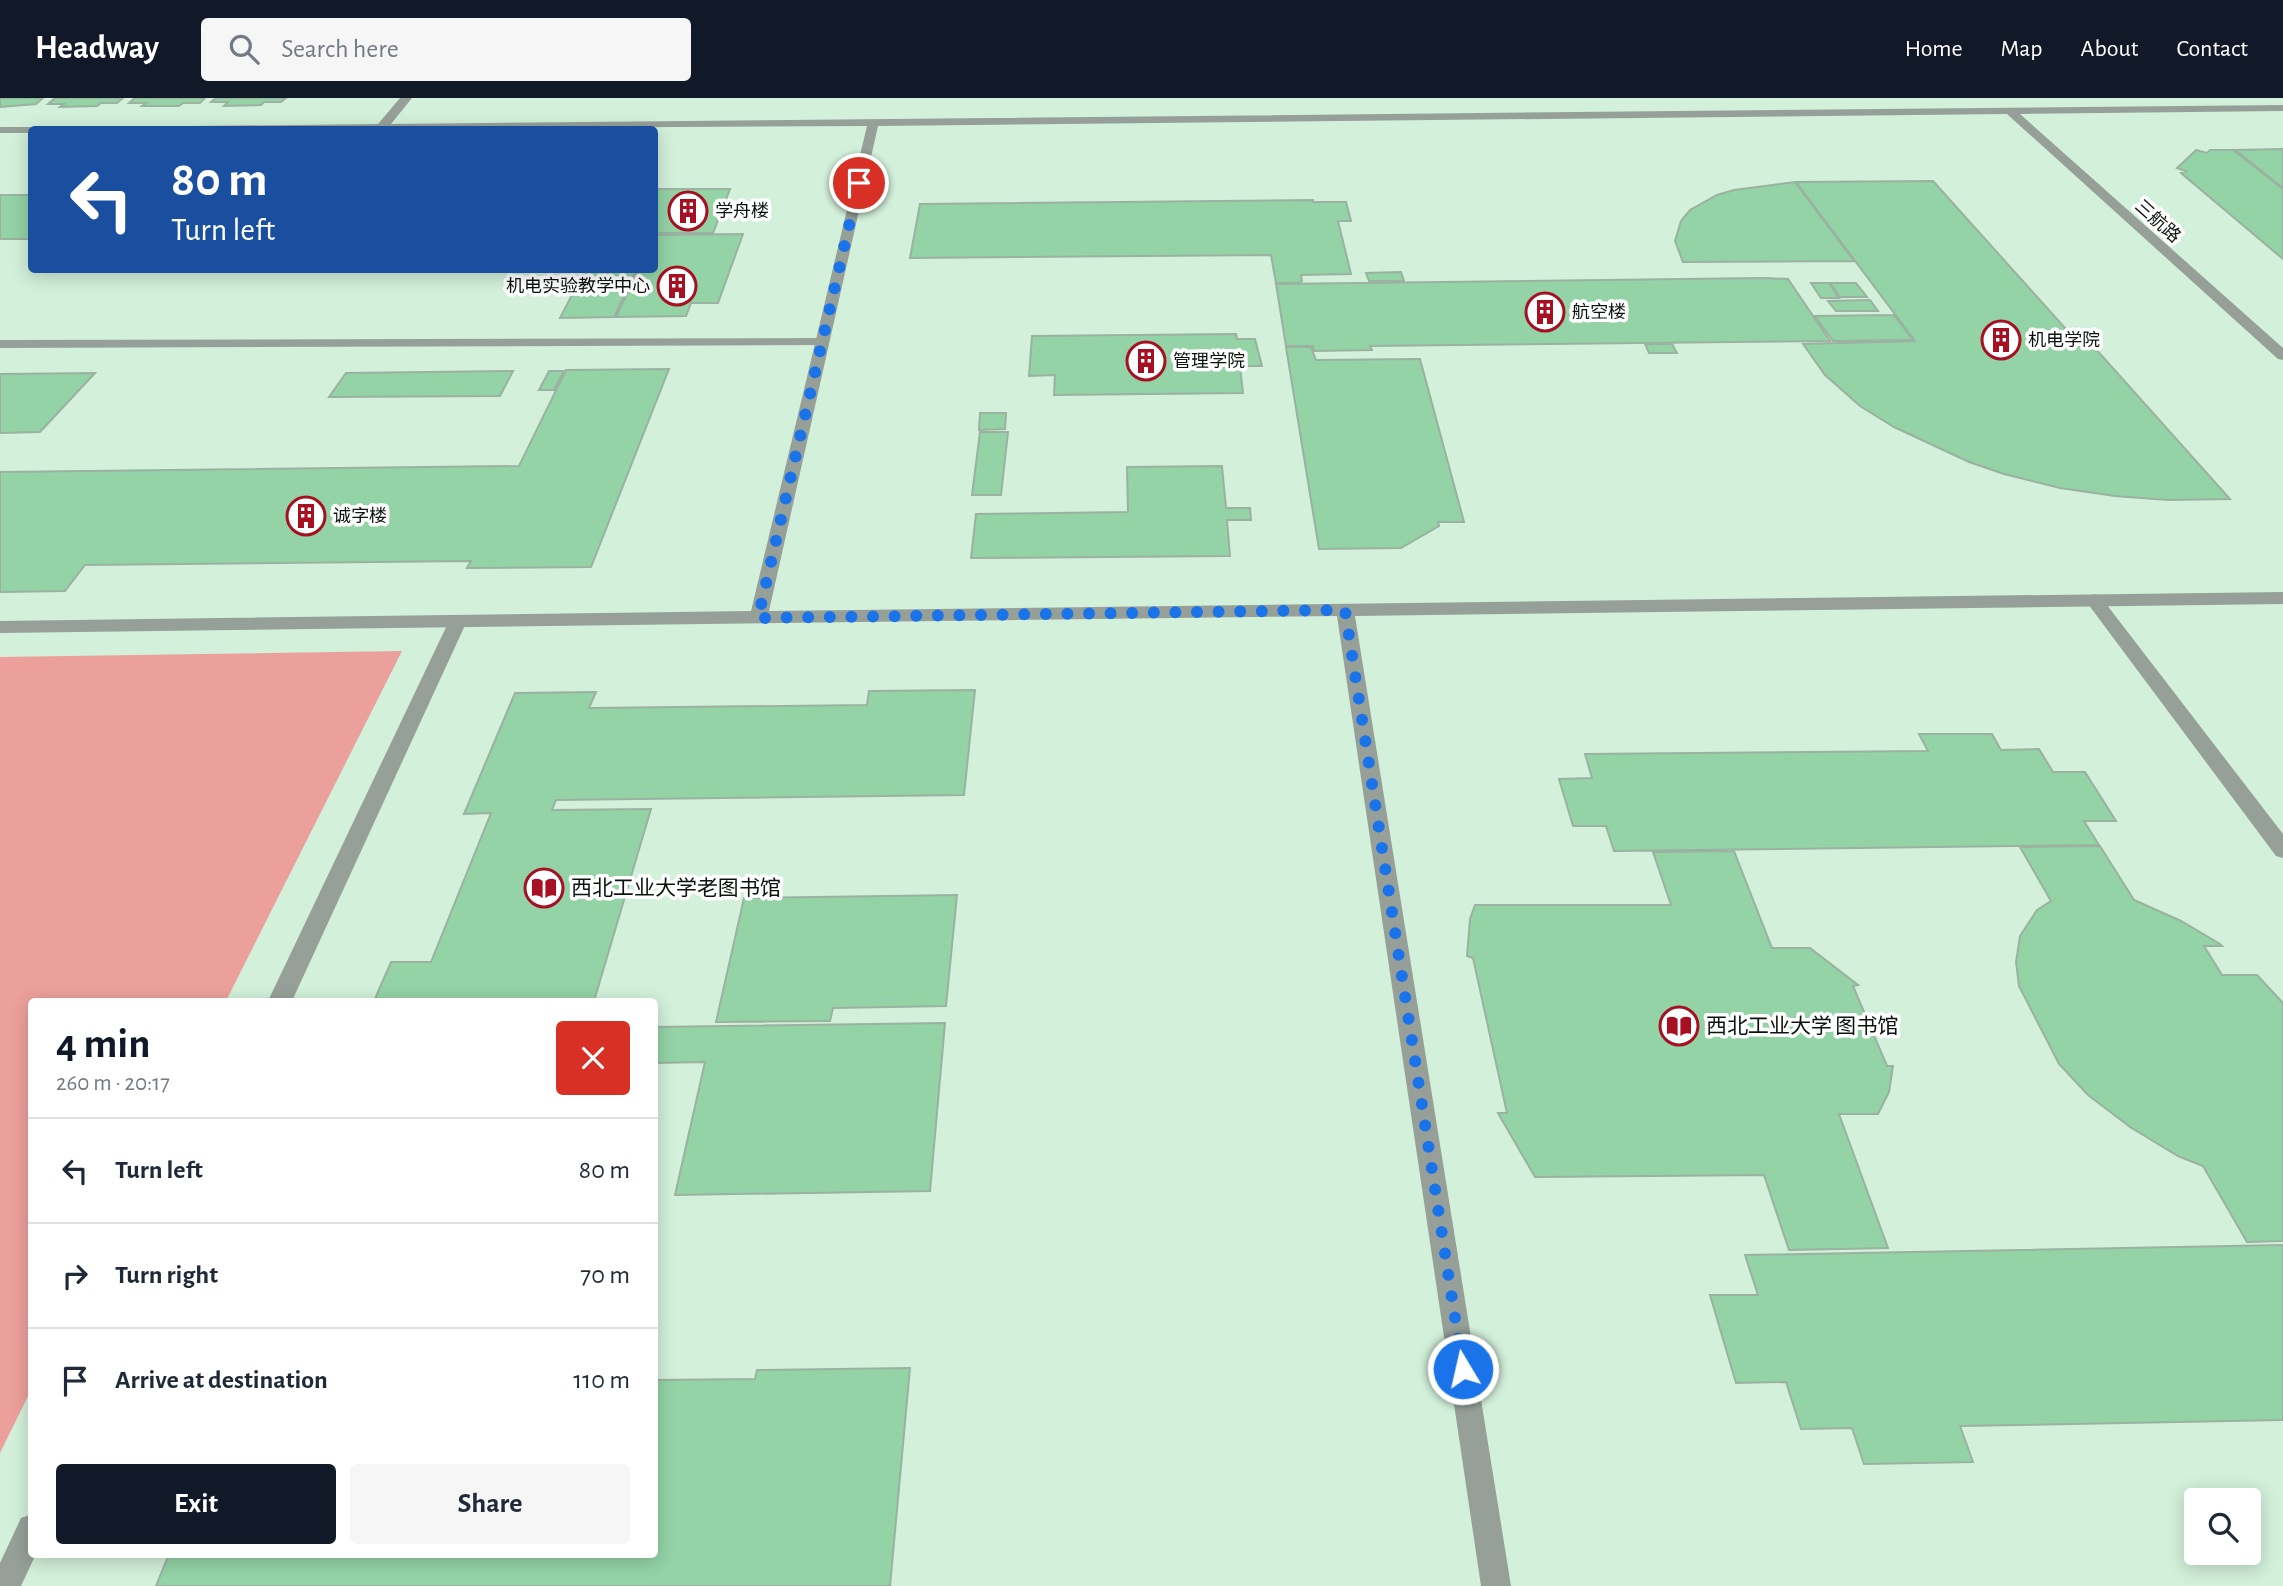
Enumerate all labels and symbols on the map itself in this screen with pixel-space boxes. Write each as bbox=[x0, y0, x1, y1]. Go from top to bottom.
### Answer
pin bbox=[829, 153, 889, 213]
building icon: 学舟楼 bbox=[667, 190, 709, 232]
street label: 三航路 bbox=[2131, 196, 2185, 246]
place label: 学舟楼 bbox=[715, 201, 769, 221]
building icon: 机电实验教学中心 bbox=[656, 265, 698, 307]
place label: 机电实验教学中心 bbox=[506, 276, 650, 296]
building icon: 航空楼 bbox=[1524, 291, 1566, 333]
place label: 航空楼 bbox=[1572, 302, 1626, 322]
building icon: 机电学院 bbox=[1980, 319, 2022, 361]
place label: 机电学院 bbox=[2028, 330, 2100, 350]
building icon: 管理学院 bbox=[1125, 340, 1167, 382]
place label: 管理学院 bbox=[1173, 351, 1245, 371]
building icon: 诚字楼 bbox=[285, 495, 327, 537]
place label: 诚字楼 bbox=[333, 506, 387, 526]
library icon: 西北工业大学老图书馆 bbox=[523, 867, 565, 909]
place label: 西北工业大学老图书馆 bbox=[571, 877, 781, 899]
library icon: 西北工业大学 图书馆 bbox=[1658, 1005, 1700, 1047]
place label: 西北工业大学 图书馆 bbox=[1706, 1015, 1898, 1037]
position arrow bbox=[1426, 1332, 1500, 1406]

